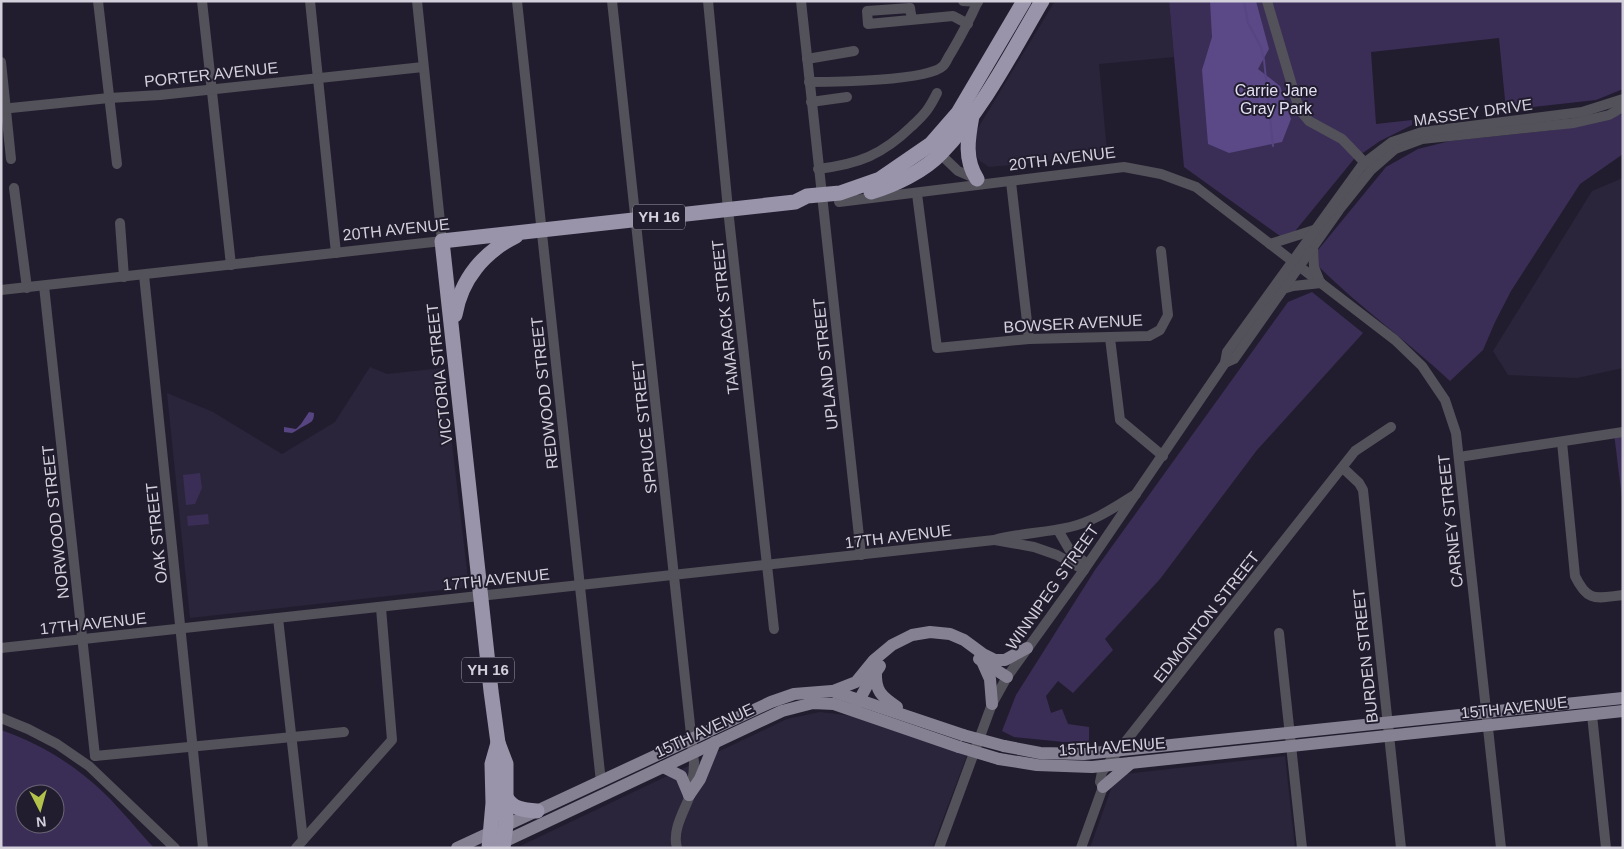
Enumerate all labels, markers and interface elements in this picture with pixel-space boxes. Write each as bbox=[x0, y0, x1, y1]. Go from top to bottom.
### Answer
street label: PORTER AVENUE bbox=[143, 59, 279, 90]
park label: Carrie Jane Gray Park bbox=[1235, 82, 1317, 117]
street label: MASSEY DRIVE bbox=[1413, 96, 1534, 129]
street label: 20TH AVENUE bbox=[1008, 144, 1116, 173]
road number: YH 16 bbox=[633, 204, 685, 230]
street label: 20TH AVENUE bbox=[342, 215, 450, 244]
street label: TAMARACK STREET bbox=[709, 239, 742, 395]
street label: UPLAND STREET bbox=[810, 297, 841, 431]
street label: VICTORIA STREET bbox=[424, 302, 455, 445]
street label: BOWSER AVENUE bbox=[1003, 311, 1143, 336]
street label: REDWOOD STREET bbox=[528, 316, 561, 470]
street label: SPRUCE STREET bbox=[629, 359, 660, 495]
street label: NORWOOD STREET bbox=[39, 444, 72, 600]
street label: CARNEY STREET bbox=[1435, 453, 1466, 588]
street label: OAK STREET bbox=[143, 481, 170, 584]
street label: WINNIPEG STREET bbox=[1003, 521, 1102, 653]
street label: 17TH AVENUE bbox=[844, 522, 952, 551]
street label: EDMONTON STREET bbox=[1150, 549, 1263, 686]
street label: 17TH AVENUE bbox=[442, 565, 550, 594]
street label: BURDEN STREET bbox=[1350, 588, 1381, 724]
street label: 17TH AVENUE bbox=[39, 609, 147, 638]
road number: YH 16 bbox=[462, 658, 514, 682]
street label: 15TH AVENUE bbox=[1460, 693, 1568, 722]
street label: 15TH AVENUE bbox=[652, 700, 756, 761]
street label: 15TH AVENUE bbox=[1058, 734, 1166, 759]
north arrow bbox=[15, 784, 65, 834]
text: N bbox=[35, 813, 47, 830]

